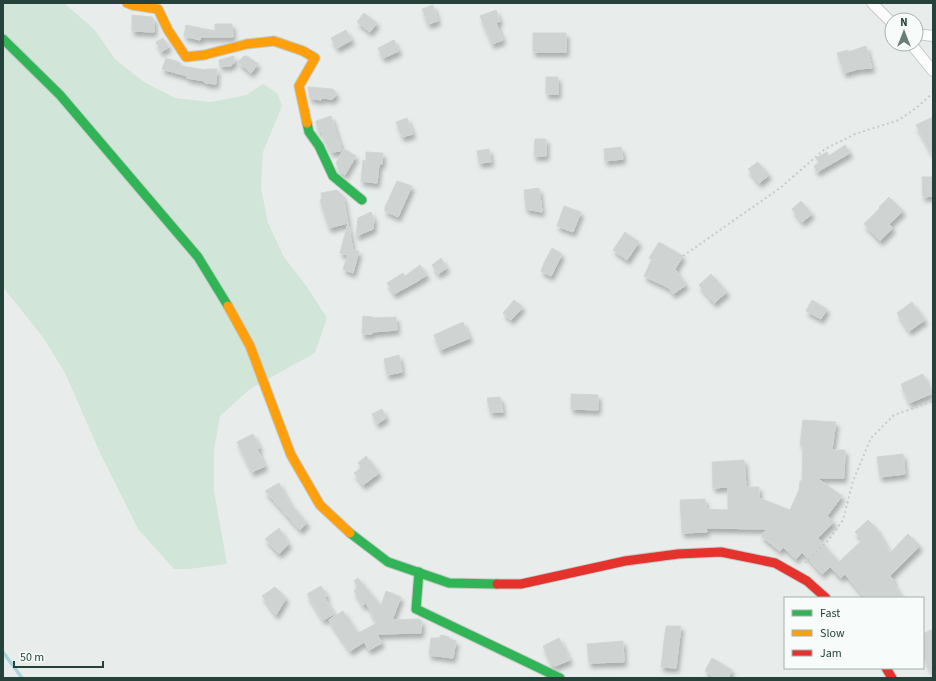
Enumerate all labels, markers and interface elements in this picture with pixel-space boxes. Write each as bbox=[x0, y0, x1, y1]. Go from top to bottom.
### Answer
north arrow bbox=[884, 12, 924, 52]
text: N bbox=[900, 15, 908, 30]
legend bbox=[784, 597, 924, 669]
text: Fast bbox=[820, 605, 840, 622]
text: Slow bbox=[820, 625, 845, 642]
scale bar bbox=[14, 643, 103, 669]
text: Jam bbox=[820, 645, 842, 662]
text: 50 m bbox=[20, 649, 44, 666]

